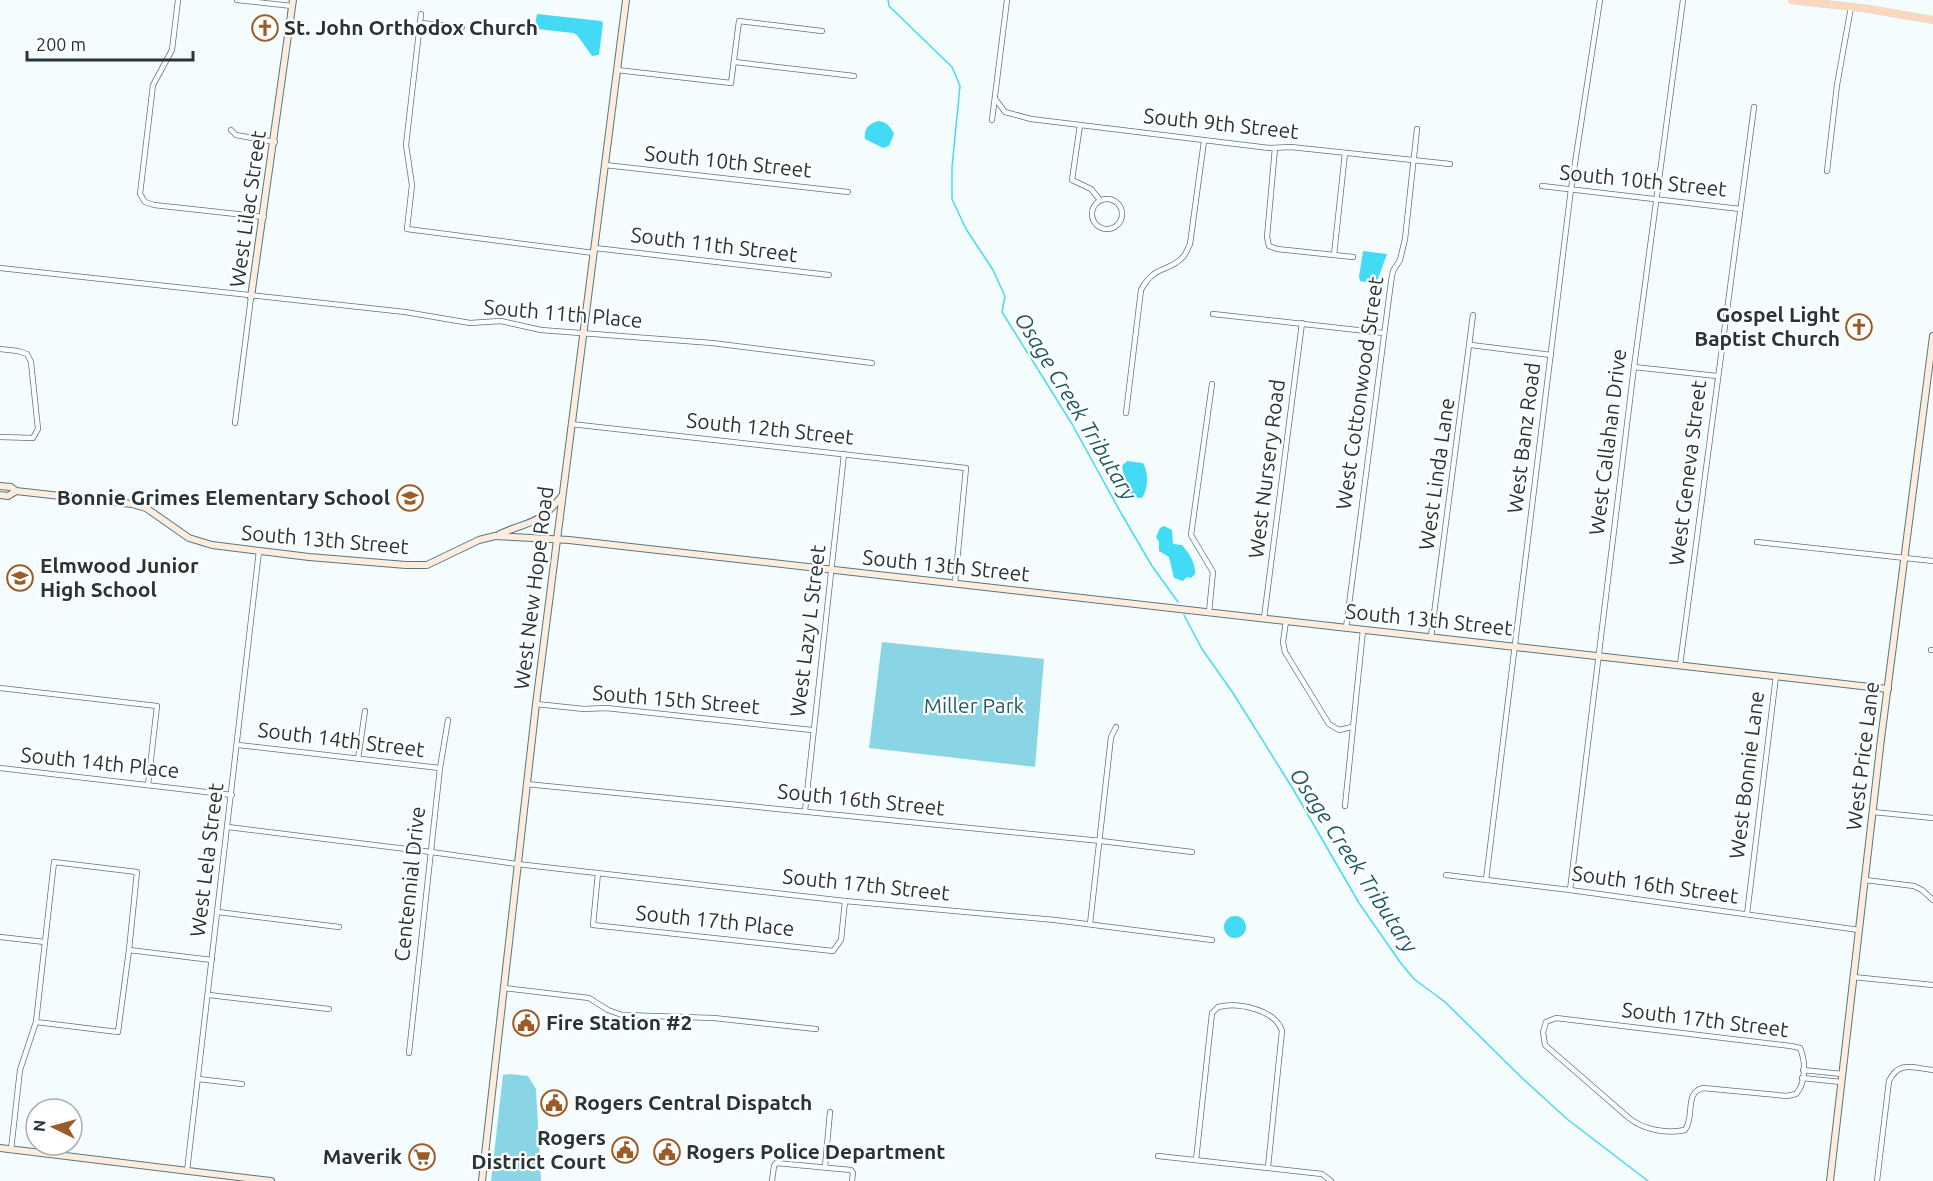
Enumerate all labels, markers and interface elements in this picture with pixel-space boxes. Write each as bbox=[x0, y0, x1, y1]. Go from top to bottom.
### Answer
church icon: St. John Orthodox Church bbox=[250, 13, 280, 43]
place label: St. John Orthodox Church bbox=[284, 15, 538, 39]
scale bar bbox=[27, 24, 194, 62]
text: 200 m bbox=[36, 34, 86, 54]
street label: South 9th Street bbox=[1142, 103, 1300, 143]
street label: West Lilac Street bbox=[224, 129, 270, 289]
street label: South 10th Street bbox=[643, 140, 813, 182]
street label: South 10th Street bbox=[1558, 159, 1728, 201]
street label: South 11th Street bbox=[629, 222, 799, 266]
street label: West Cottonwood Street bbox=[1331, 275, 1387, 511]
street label: South 11th Place bbox=[483, 294, 643, 332]
place label: Gospel Light Baptist Church bbox=[1694, 302, 1840, 350]
water label: Osage Creek Tributary bbox=[1010, 307, 1143, 505]
church icon: Gospel Light Baptist Church bbox=[1844, 312, 1874, 342]
street label: West Callahan Drive bbox=[1584, 347, 1630, 536]
street label: West Banz Road bbox=[1502, 361, 1544, 515]
street label: West Nursery Road bbox=[1243, 378, 1289, 560]
street label: West Geneva Street bbox=[1664, 379, 1710, 567]
street label: West Linda Lane bbox=[1413, 396, 1459, 552]
street label: South 12th Street bbox=[685, 407, 855, 449]
school or university icon: Bonnie Grimes Elementary School bbox=[395, 483, 425, 513]
place label: Bonnie Grimes Elementary School bbox=[57, 485, 390, 509]
street label: West New Hope Road bbox=[509, 485, 557, 691]
street label: South 13th Street bbox=[241, 520, 410, 558]
street label: West Lazy L Street bbox=[785, 543, 829, 718]
street label: South 13th Street bbox=[861, 544, 1031, 586]
place label: Elmwood Junior High School bbox=[40, 553, 199, 601]
school or university icon: Elmwood Junior High School bbox=[5, 563, 35, 593]
street label: South 13th Street bbox=[1344, 598, 1514, 640]
street label: South 15th Street bbox=[592, 680, 761, 718]
street label: West Price Lane bbox=[1841, 680, 1883, 832]
street label: West Bonnie Lane bbox=[1724, 690, 1768, 860]
park label: Miller Park bbox=[924, 693, 1025, 717]
street label: South 14th Street bbox=[256, 717, 426, 761]
street label: South 14th Place bbox=[20, 742, 181, 782]
water label: Osage Creek Tributary bbox=[1285, 763, 1424, 957]
street label: South 16th Street bbox=[776, 778, 946, 820]
street label: West Lela Street bbox=[185, 782, 227, 938]
street label: Centennial Drive bbox=[389, 805, 429, 963]
street label: South 16th Street bbox=[1570, 860, 1740, 908]
street label: South 17th Street bbox=[781, 863, 951, 905]
street label: South 17th Place bbox=[635, 900, 796, 940]
street label: South 17th Street bbox=[1620, 997, 1790, 1041]
public building icon: Fire Station #2 bbox=[511, 1008, 541, 1038]
place label: Fire Station #2 bbox=[546, 1010, 692, 1034]
public building icon: Rogers Central Dispatch bbox=[539, 1088, 569, 1118]
place label: Rogers Central Dispatch bbox=[574, 1090, 812, 1114]
north arrow bbox=[24, 1097, 84, 1157]
text: N bbox=[30, 1119, 49, 1132]
place label: Rogers District Court bbox=[471, 1125, 606, 1173]
public building icon: Rogers District Court bbox=[610, 1135, 640, 1165]
public building icon: Rogers Police Department bbox=[652, 1137, 682, 1167]
place label: Rogers Police Department bbox=[686, 1139, 945, 1163]
supermarket icon: Maverik bbox=[407, 1142, 437, 1172]
place label: Maverik bbox=[323, 1144, 402, 1168]

